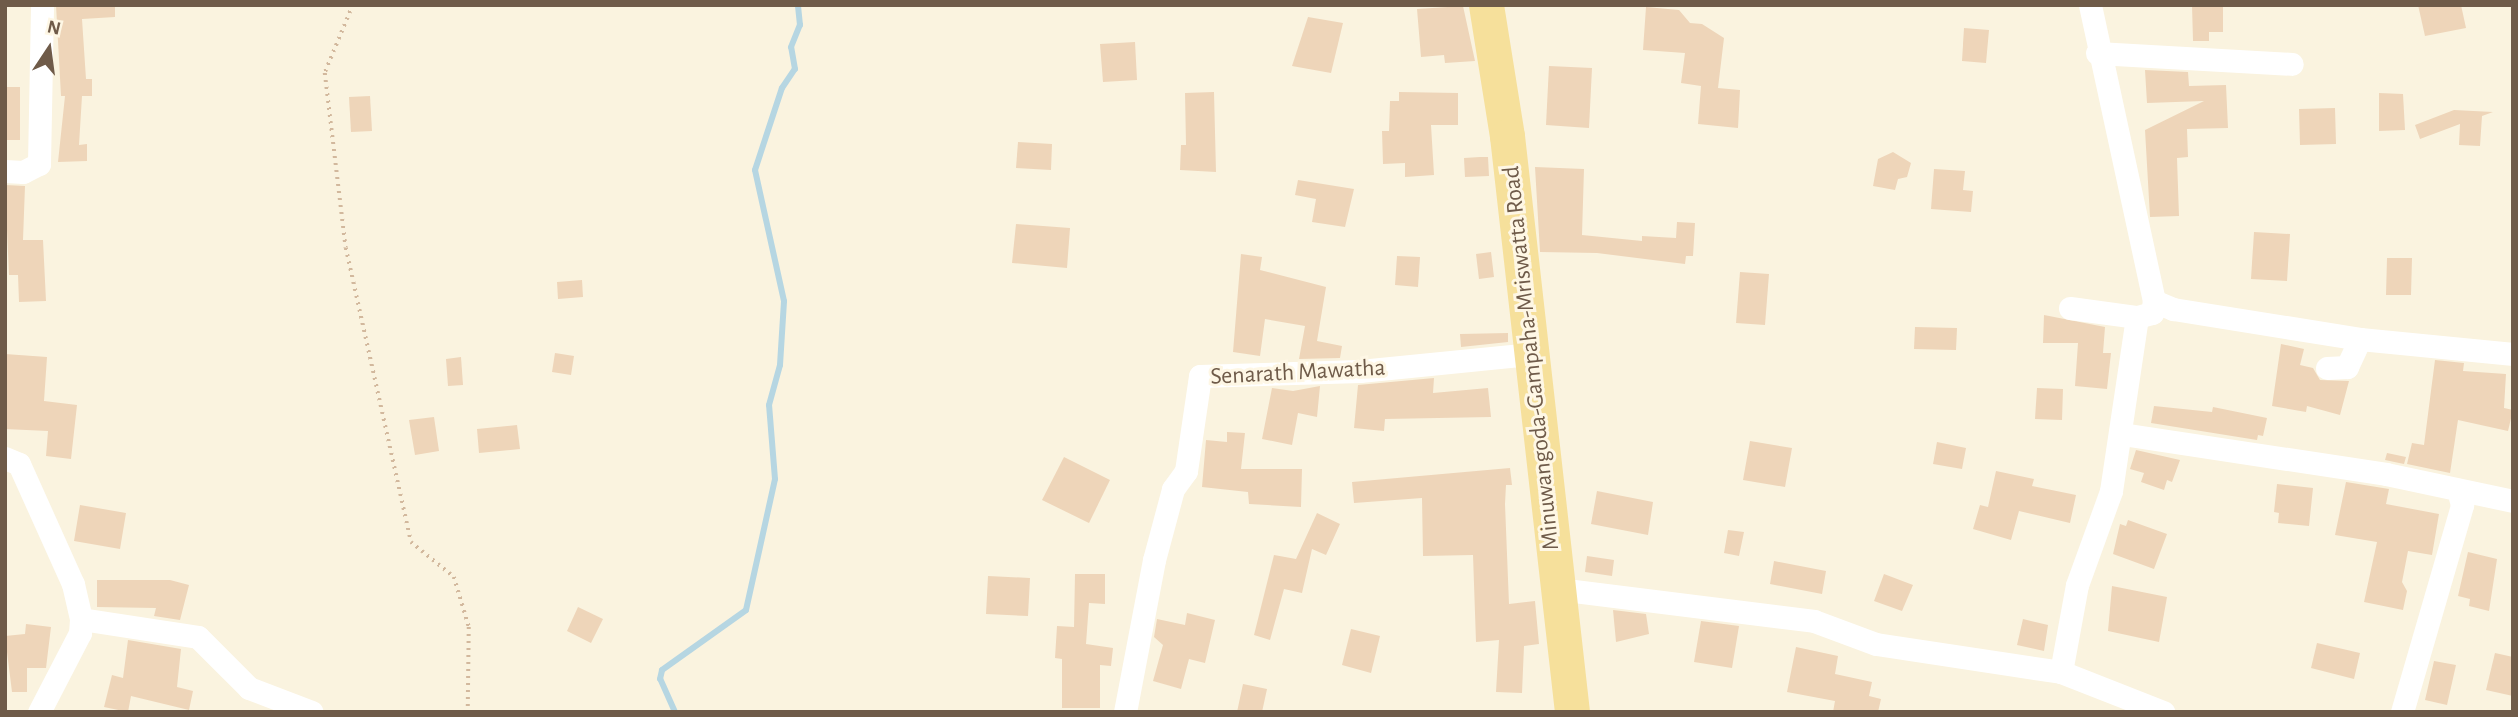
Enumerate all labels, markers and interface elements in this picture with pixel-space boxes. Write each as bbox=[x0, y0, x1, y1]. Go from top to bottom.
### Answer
north arrow bbox=[14, 14, 84, 84]
text: N bbox=[45, 17, 62, 39]
street label: Minuwangoda-Gampaha-Mriswatta Road bbox=[1497, 164, 1567, 552]
street label: Senarath Mawatha bbox=[1210, 354, 1386, 392]

